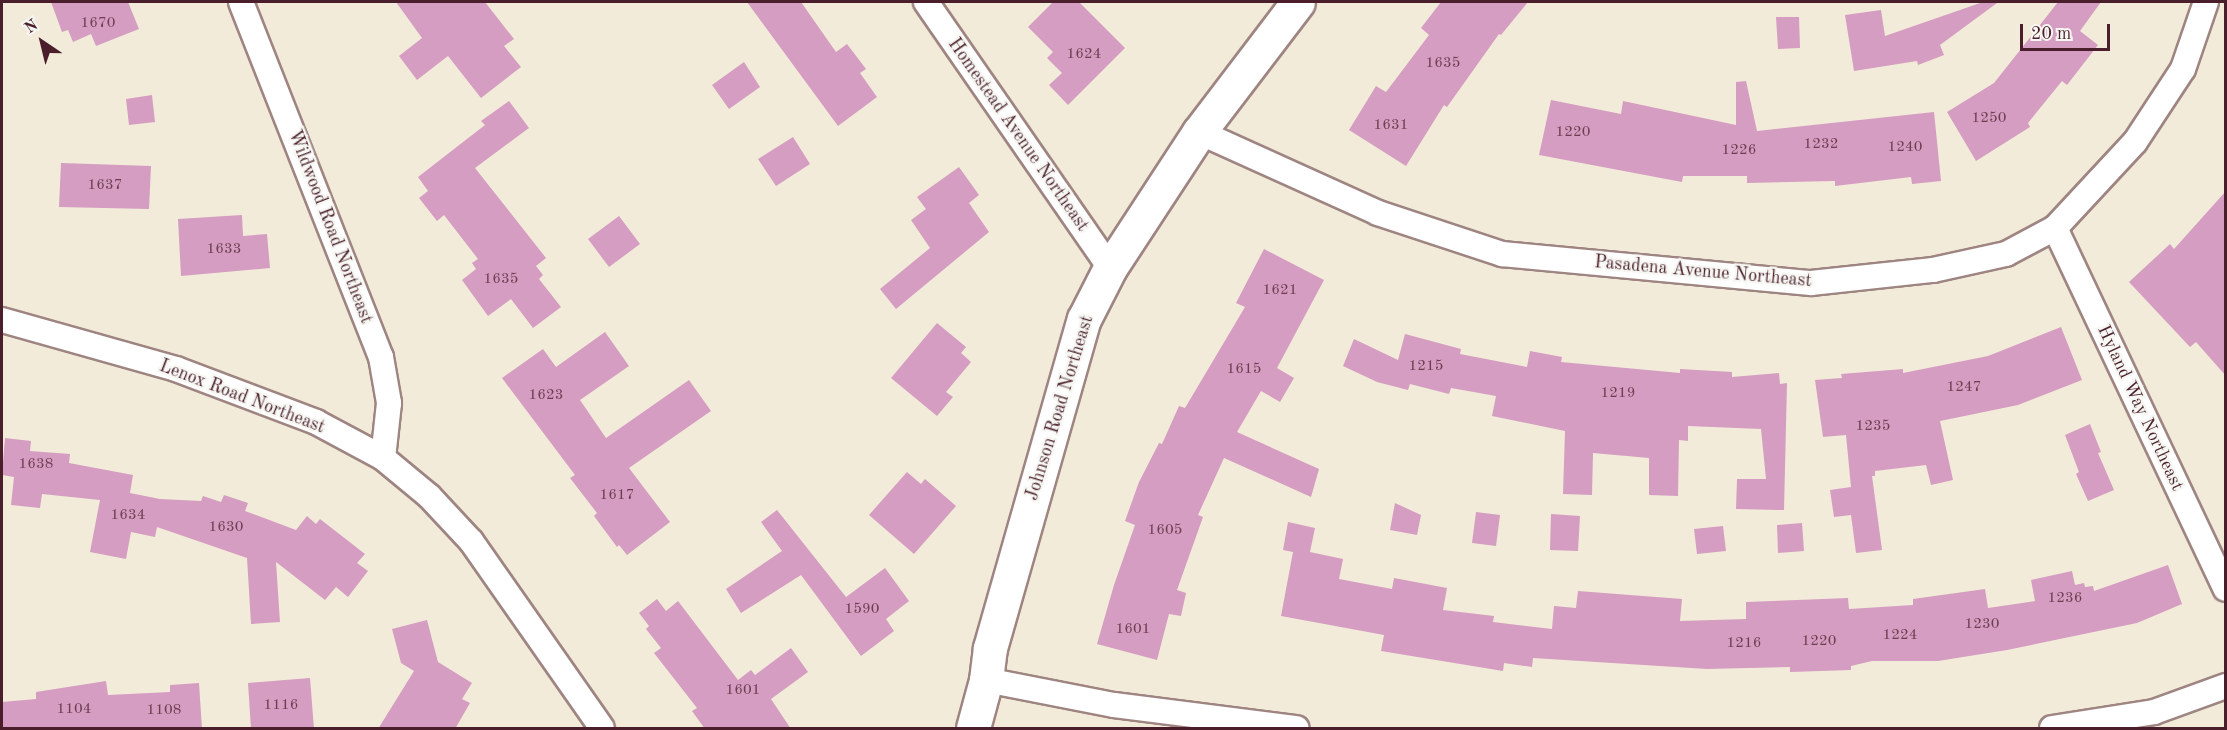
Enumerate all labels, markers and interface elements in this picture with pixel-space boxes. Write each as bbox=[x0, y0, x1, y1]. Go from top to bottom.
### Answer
north arrow bbox=[12, 12, 72, 72]
scale bar bbox=[2023, 12, 2113, 50]
house number: 1670 bbox=[81, 15, 115, 33]
text: N bbox=[22, 17, 41, 37]
text: 20 m bbox=[2031, 25, 2071, 43]
street label: Homestead Avenue Northeast bbox=[943, 34, 1093, 236]
house number: 1624 bbox=[1067, 46, 1101, 64]
house number: 1635 bbox=[1426, 55, 1460, 73]
house number: 1250 bbox=[1972, 110, 2006, 128]
house number: 1631 bbox=[1374, 117, 1408, 135]
house number: 1220 bbox=[1556, 124, 1590, 142]
street label: Wildwood Road Northeast bbox=[283, 127, 377, 327]
house number: 1232 bbox=[1804, 136, 1838, 154]
house number: 1240 bbox=[1888, 139, 1922, 157]
house number: 1226 bbox=[1722, 142, 1756, 160]
house number: 1637 bbox=[88, 177, 122, 195]
house number: 1633 bbox=[207, 241, 241, 259]
street label: Pasadena Avenue Northeast bbox=[1593, 252, 1813, 292]
house number: 1635 bbox=[484, 271, 518, 289]
house number: 1621 bbox=[1263, 282, 1297, 300]
street label: Johnson Road Northeast bbox=[1022, 313, 1098, 503]
street label: Hyland Way Northeast bbox=[2092, 322, 2188, 494]
street label: Lenox Road Northeast bbox=[156, 355, 328, 439]
house number: 1215 bbox=[1409, 358, 1443, 376]
house number: 1615 bbox=[1227, 361, 1261, 379]
house number: 1247 bbox=[1947, 379, 1981, 397]
house number: 1219 bbox=[1601, 385, 1635, 403]
house number: 1623 bbox=[529, 387, 563, 405]
house number: 1235 bbox=[1856, 418, 1890, 436]
house number: 1638 bbox=[19, 456, 53, 474]
house number: 1617 bbox=[600, 487, 634, 505]
house number: 1634 bbox=[111, 507, 145, 525]
house number: 1630 bbox=[209, 519, 243, 537]
house number: 1605 bbox=[1148, 522, 1182, 540]
house number: 1236 bbox=[2048, 590, 2082, 608]
house number: 1590 bbox=[845, 601, 879, 619]
house number: 1230 bbox=[1965, 616, 1999, 634]
house number: 1601 bbox=[1116, 621, 1150, 639]
house number: 1224 bbox=[1883, 627, 1917, 645]
house number: 1220 bbox=[1802, 633, 1836, 651]
house number: 1216 bbox=[1727, 635, 1761, 653]
house number: 1601 bbox=[726, 682, 760, 700]
house number: 1116 bbox=[264, 697, 298, 715]
house number: 1104 bbox=[57, 701, 91, 719]
house number: 1108 bbox=[147, 702, 181, 720]

